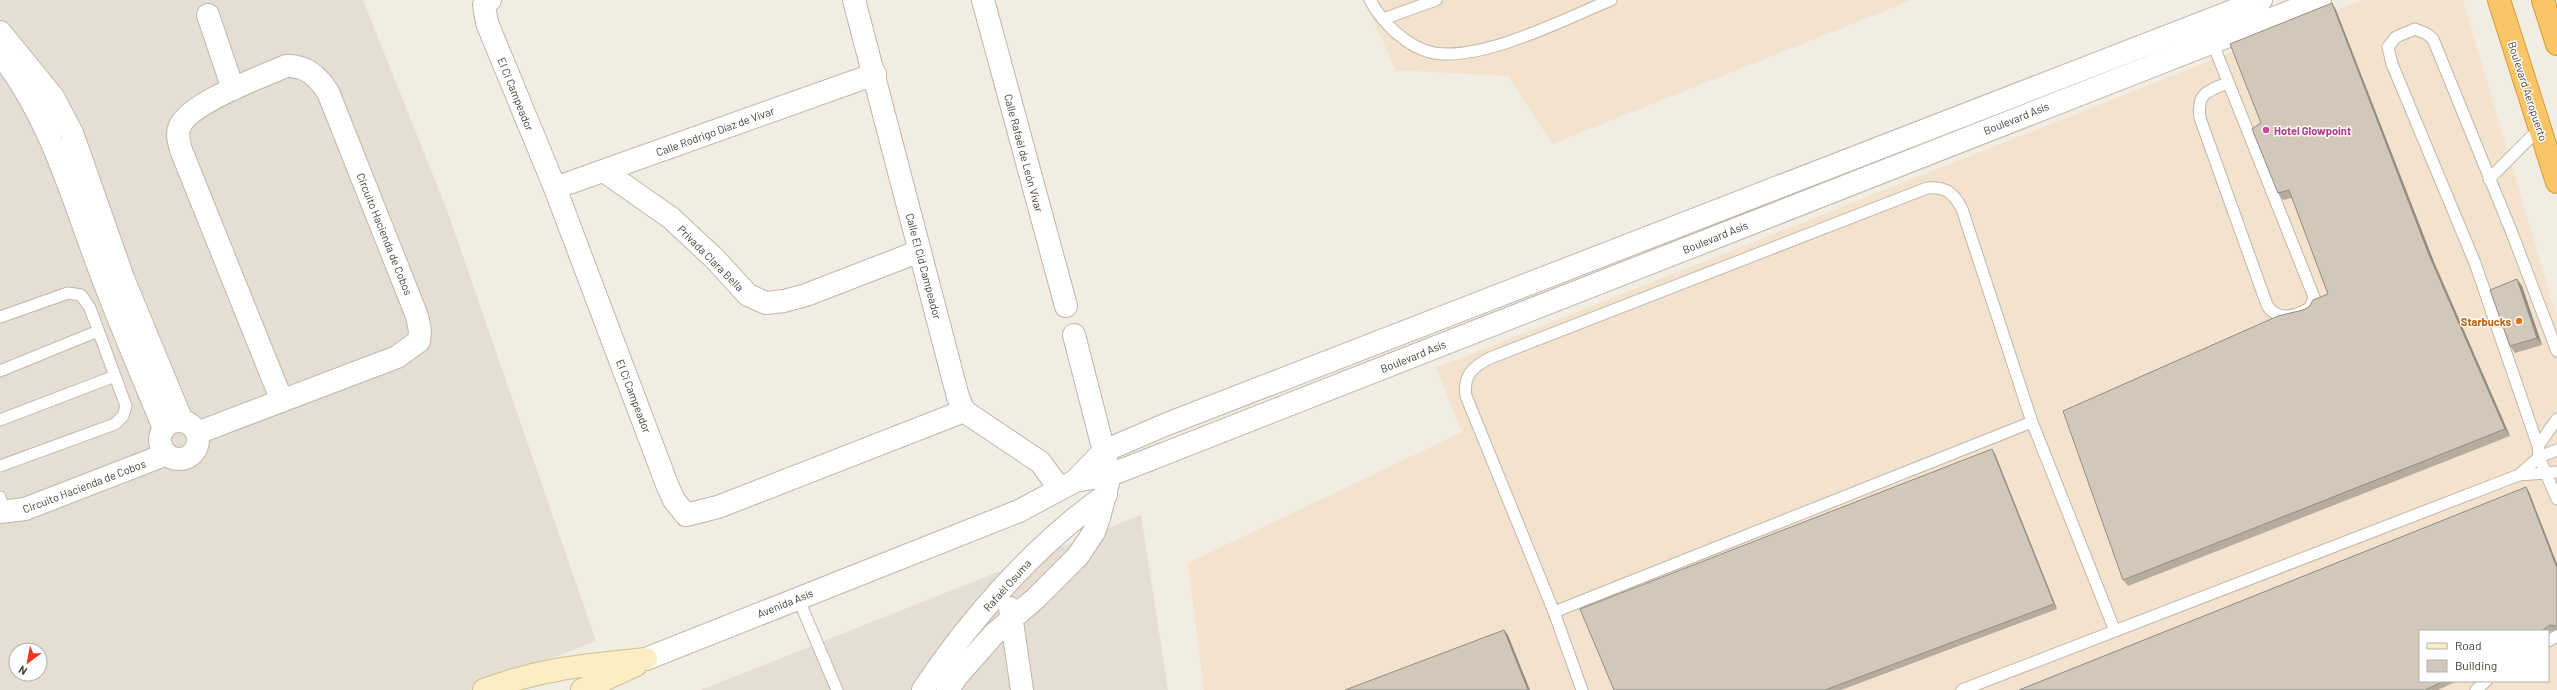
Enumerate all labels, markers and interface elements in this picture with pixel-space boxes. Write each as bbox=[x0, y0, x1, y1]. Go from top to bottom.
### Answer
street label: Boulevard Aeropuerto bbox=[2506, 39, 2550, 143]
street label: El Ci Campeador bbox=[495, 55, 537, 133]
street label: Calle Rafaél de León Vivar bbox=[1002, 92, 1046, 214]
street label: Boulevard Asís bbox=[1981, 99, 2051, 137]
street label: Calle Rodrigo Díaz de Vivar bbox=[654, 104, 776, 158]
place label: Hotel Glowpoint bbox=[2274, 124, 2351, 137]
marker: Hotel Glowpoint bbox=[2261, 125, 2271, 135]
street label: Circuito Hacienda de Cobos bbox=[354, 171, 416, 297]
street label: Calle El Cid Campeador bbox=[904, 212, 944, 320]
street label: Boulevard Asís bbox=[1680, 218, 1750, 256]
street label: Privada Clara Bella bbox=[675, 222, 747, 294]
place label: Starbucks bbox=[2461, 315, 2511, 328]
marker: Starbucks bbox=[2514, 316, 2524, 326]
street label: Boulevard Asís bbox=[1378, 337, 1448, 375]
street label: El Ci Campeador bbox=[614, 357, 654, 435]
street label: Circuito Hacienda de Cobos bbox=[21, 457, 147, 515]
street label: Rafaél Osuma bbox=[980, 556, 1034, 614]
street label: Avenida Asís bbox=[755, 586, 815, 620]
legend bbox=[2419, 630, 2549, 682]
text: Road bbox=[2455, 638, 2482, 652]
north arrow bbox=[8, 642, 48, 682]
text: Building bbox=[2455, 658, 2497, 672]
text: N bbox=[16, 663, 29, 678]

